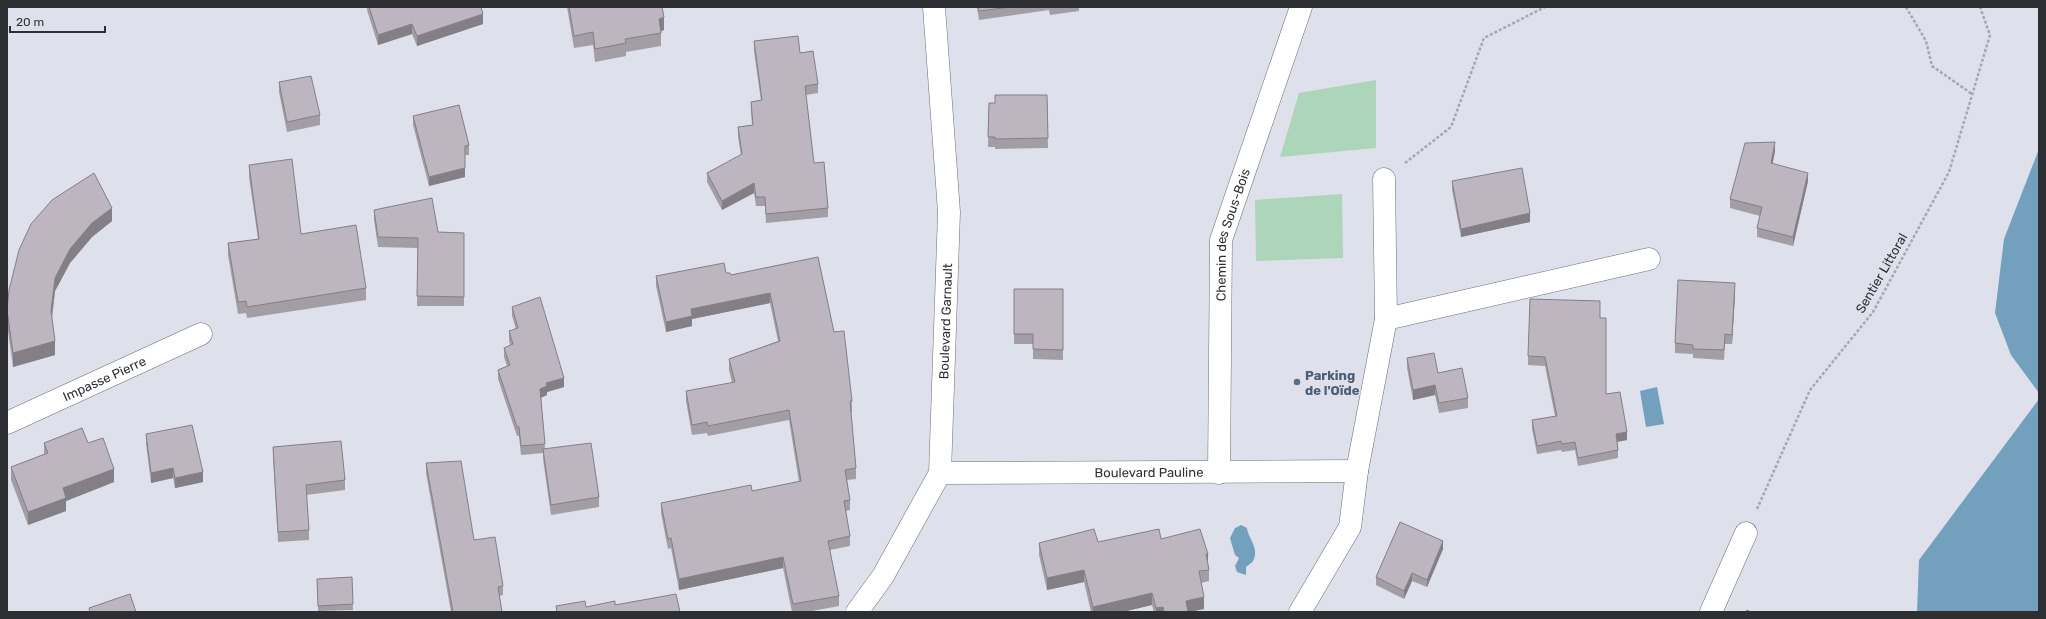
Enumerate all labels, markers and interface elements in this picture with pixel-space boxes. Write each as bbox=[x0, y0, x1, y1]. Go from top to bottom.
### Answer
scale bar bbox=[10, 8, 105, 34]
text: 20 m bbox=[16, 15, 44, 29]
street label: Chemin des Sous-Bois bbox=[1213, 166, 1253, 301]
street label: Sentier Littoral bbox=[1852, 231, 1910, 316]
street label: Boulevard Garnault bbox=[936, 263, 955, 380]
street label: Impasse Pierre bbox=[61, 353, 148, 404]
place label: Parking de l'Oïde bbox=[1305, 368, 1360, 398]
marker: Parking de l'Oïde bbox=[1292, 377, 1302, 387]
street label: Boulevard Pauline bbox=[1095, 465, 1203, 480]

